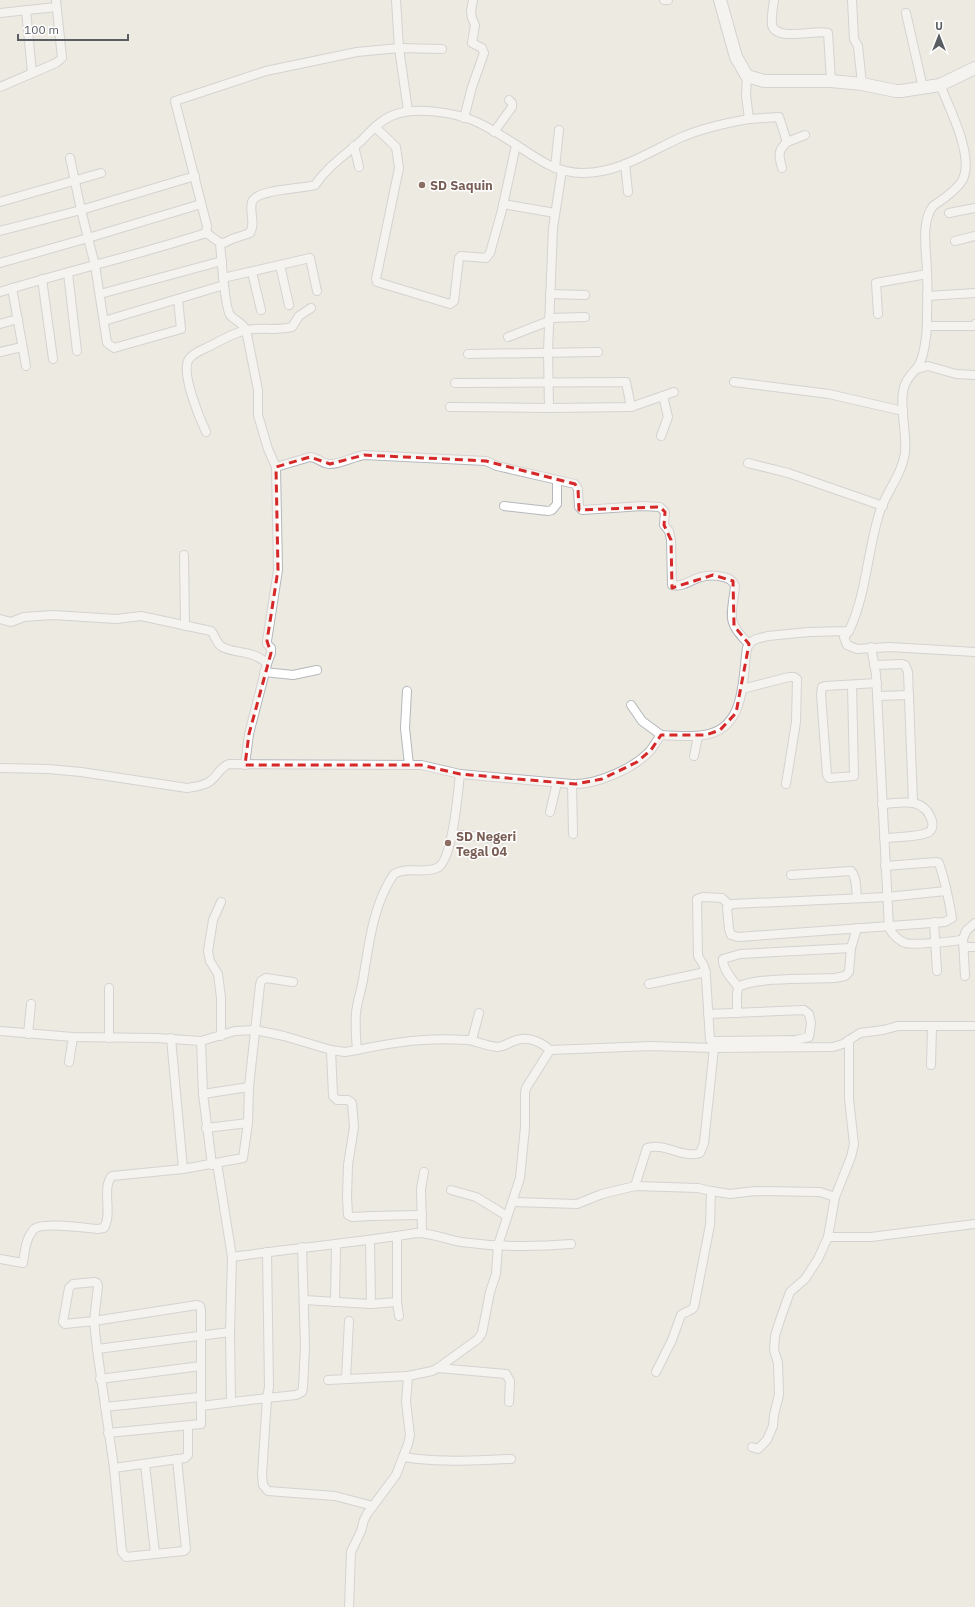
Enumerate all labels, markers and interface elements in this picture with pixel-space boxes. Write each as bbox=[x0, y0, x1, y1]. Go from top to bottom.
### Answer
scale bar bbox=[18, 16, 128, 42]
north arrow bbox=[919, 16, 959, 56]
text: U bbox=[935, 19, 943, 33]
text: 100 m bbox=[24, 22, 59, 37]
place label: SD Saquin bbox=[430, 177, 493, 194]
marker: SD Saquin bbox=[417, 180, 427, 190]
place label: SD Negeri Tegal 04 bbox=[456, 828, 516, 860]
marker: SD Negeri Tegal 04 bbox=[443, 838, 453, 848]

